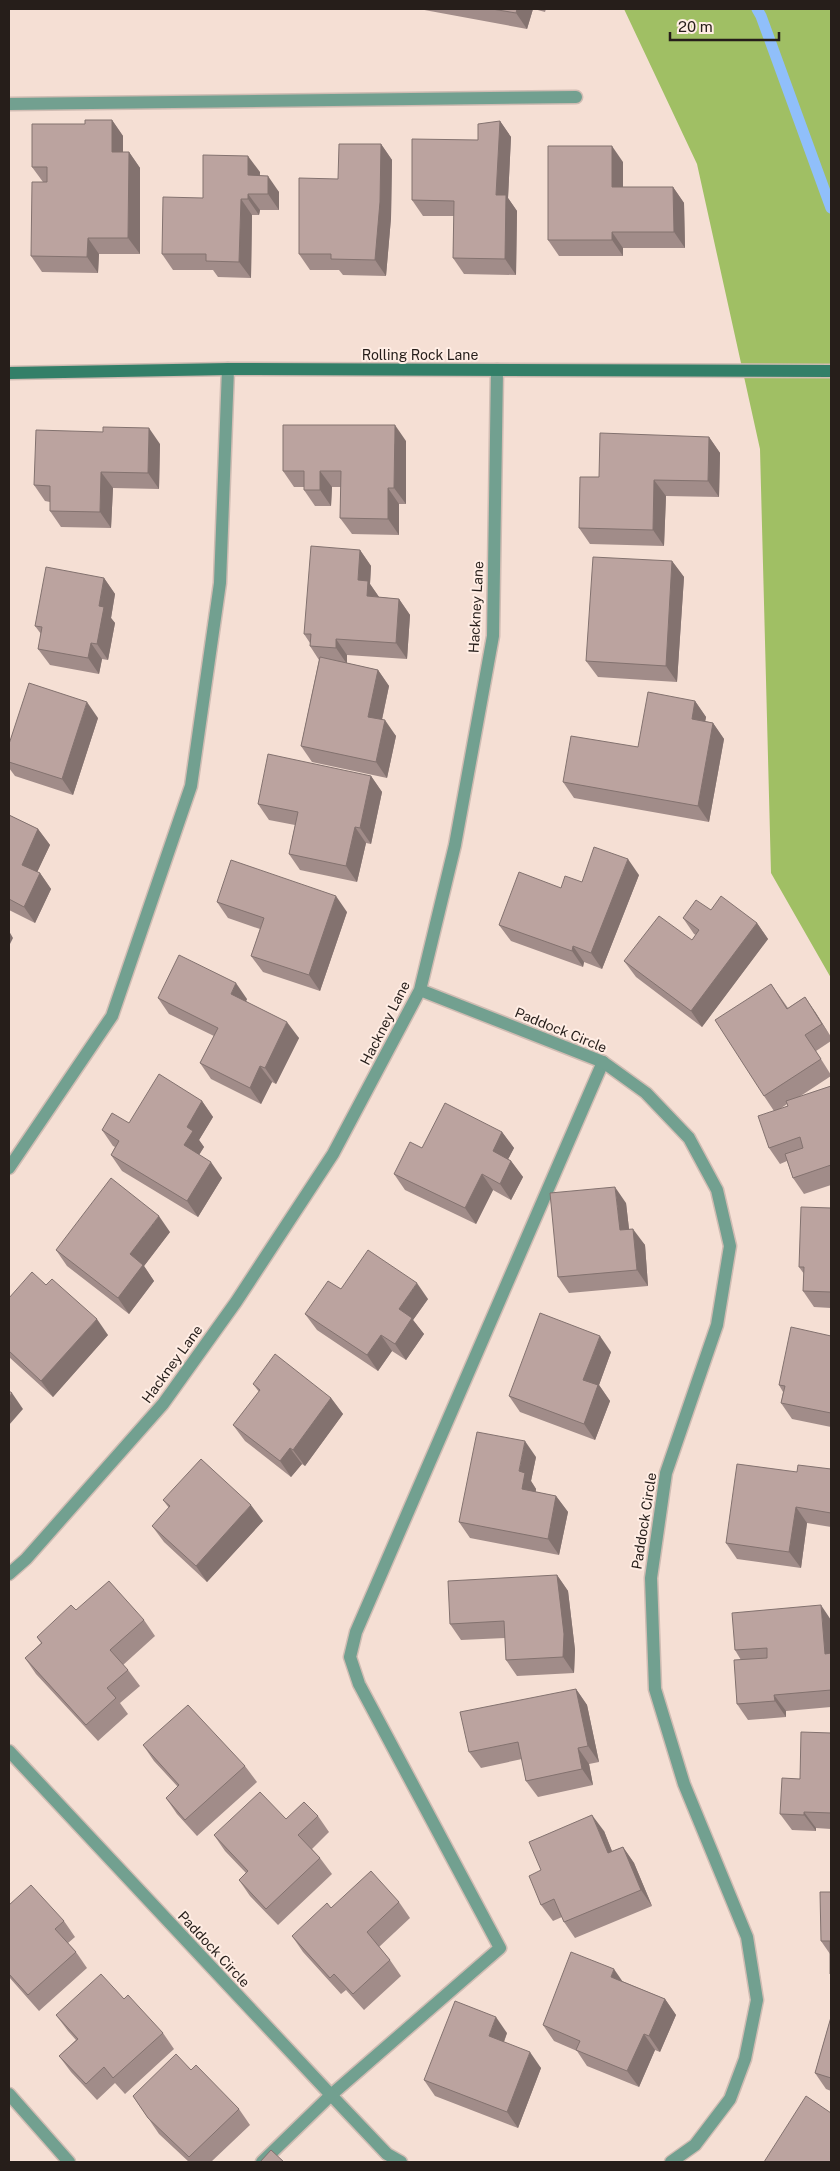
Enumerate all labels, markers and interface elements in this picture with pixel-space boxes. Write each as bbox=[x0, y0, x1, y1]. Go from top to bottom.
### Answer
scale bar bbox=[670, 10, 779, 42]
text: 20 m bbox=[678, 18, 713, 35]
street label: Rolling Rock Lane bbox=[362, 347, 478, 363]
street label: Hackney Lane bbox=[466, 561, 486, 653]
street label: Hackney Lane bbox=[357, 978, 413, 1068]
street label: Paddock Circle bbox=[513, 1004, 609, 1056]
street label: Hackney Lane bbox=[138, 1322, 206, 1406]
street label: Paddock Circle bbox=[628, 1471, 660, 1571]
street label: Paddock Circle bbox=[175, 1908, 253, 1990]

